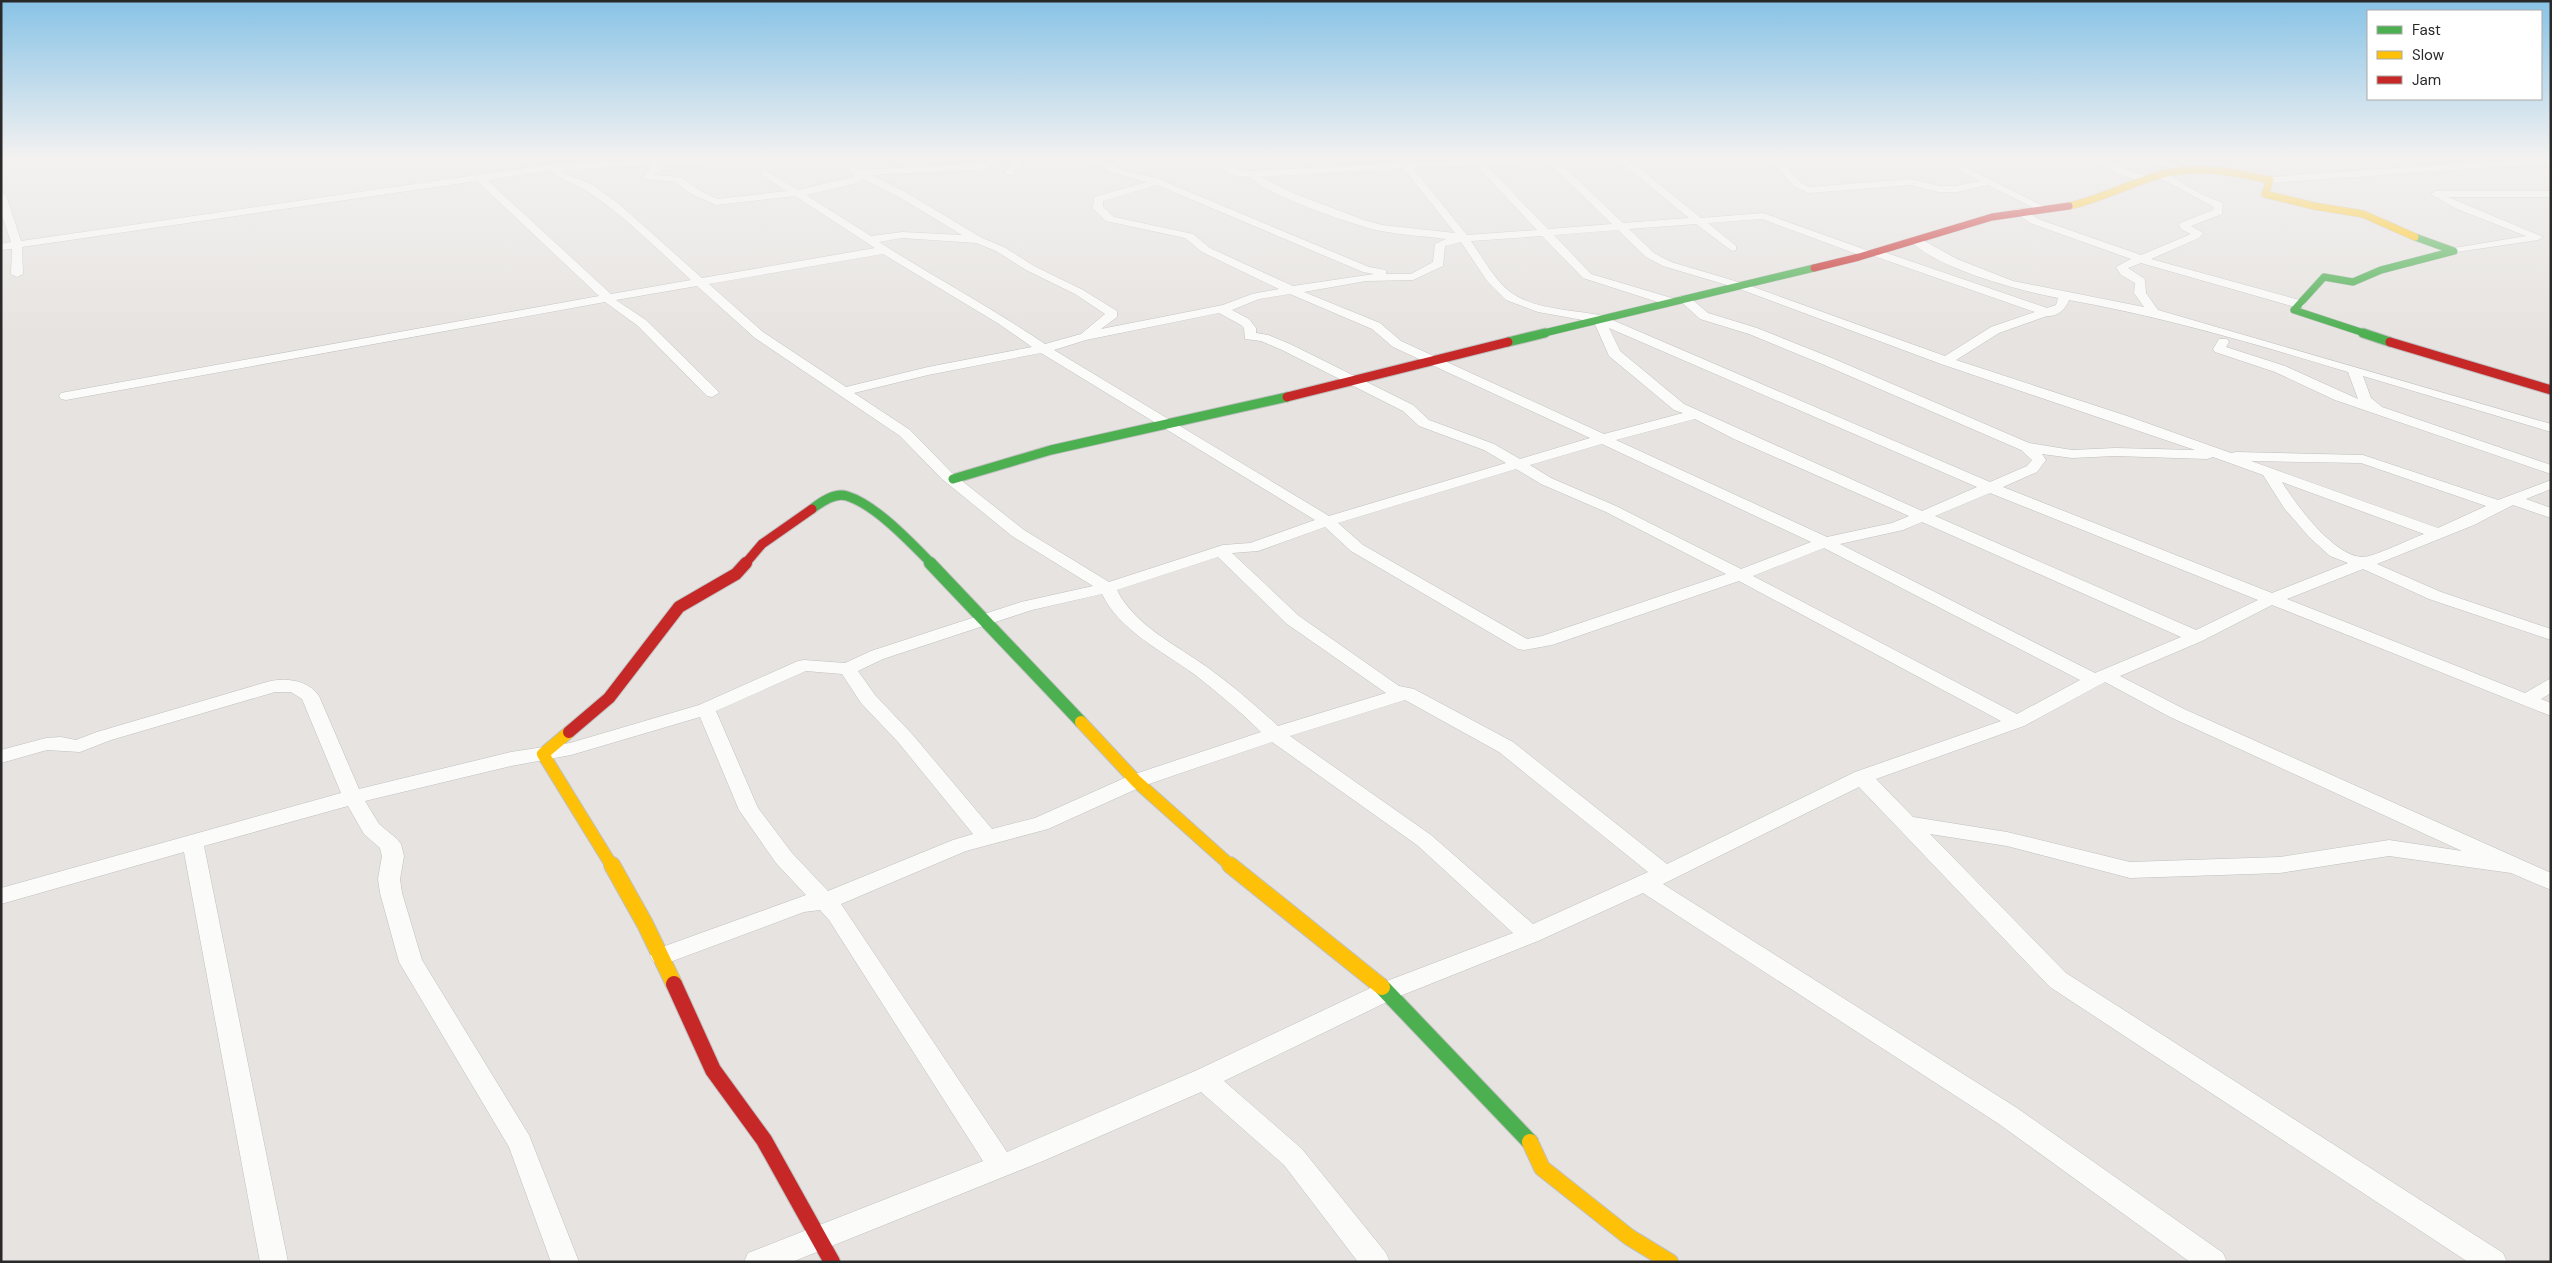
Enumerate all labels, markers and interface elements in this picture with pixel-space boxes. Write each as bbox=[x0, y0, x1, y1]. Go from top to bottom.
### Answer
legend bbox=[2367, 10, 2542, 100]
text: Fast bbox=[2412, 20, 2441, 40]
text: Slow bbox=[2412, 45, 2445, 65]
text: Jam bbox=[2412, 70, 2441, 90]

